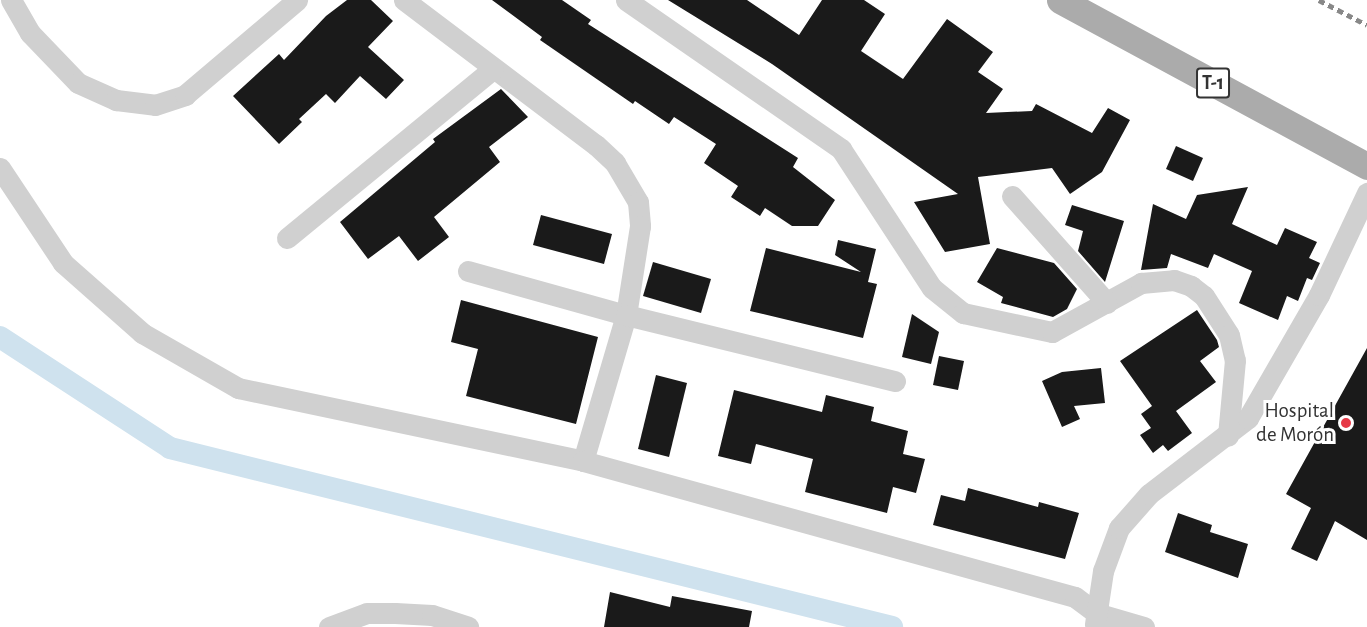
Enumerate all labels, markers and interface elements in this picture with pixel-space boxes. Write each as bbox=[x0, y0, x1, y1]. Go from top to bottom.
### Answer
road number: T-1 bbox=[1195, 66, 1231, 100]
place label: Hospital de Morón bbox=[1256, 398, 1334, 448]
marker: Hospital de Morón bbox=[1339, 416, 1353, 430]

